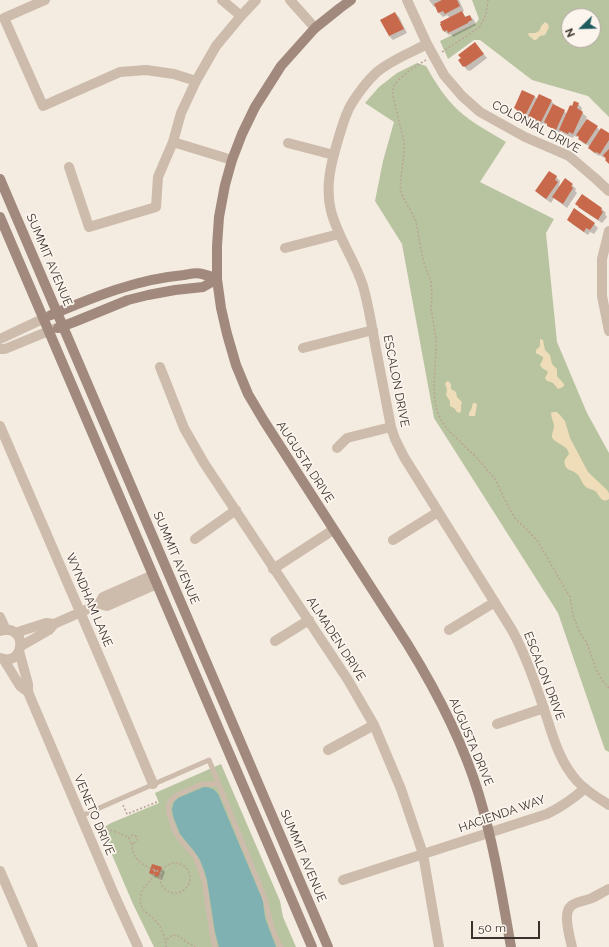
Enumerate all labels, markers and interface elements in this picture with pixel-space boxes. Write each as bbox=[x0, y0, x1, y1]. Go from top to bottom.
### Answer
north arrow bbox=[561, 8, 601, 48]
text: N bbox=[563, 26, 578, 39]
street label: COLONIAL DRIVE bbox=[489, 98, 583, 156]
street label: SUMMIT AVENUE bbox=[23, 212, 75, 308]
street label: ESCALON DRIVE bbox=[380, 334, 412, 428]
street label: AUGUSTA DRIVE bbox=[273, 419, 337, 505]
street label: SUMMIT AVENUE bbox=[150, 510, 202, 606]
street label: WYNDHAM LANE bbox=[63, 551, 115, 649]
street label: ALMADEN DRIVE bbox=[304, 594, 368, 684]
street label: ESCALON DRIVE bbox=[521, 630, 567, 722]
street label: AUGUSTA DRIVE bbox=[446, 696, 496, 788]
street label: VENETO DRIVE bbox=[71, 773, 117, 857]
street label: HACIENDA WAY bbox=[457, 792, 547, 836]
street label: SUMMIT AVENUE bbox=[277, 808, 329, 904]
scale bar bbox=[473, 913, 542, 939]
text: 50 m bbox=[478, 921, 506, 935]

